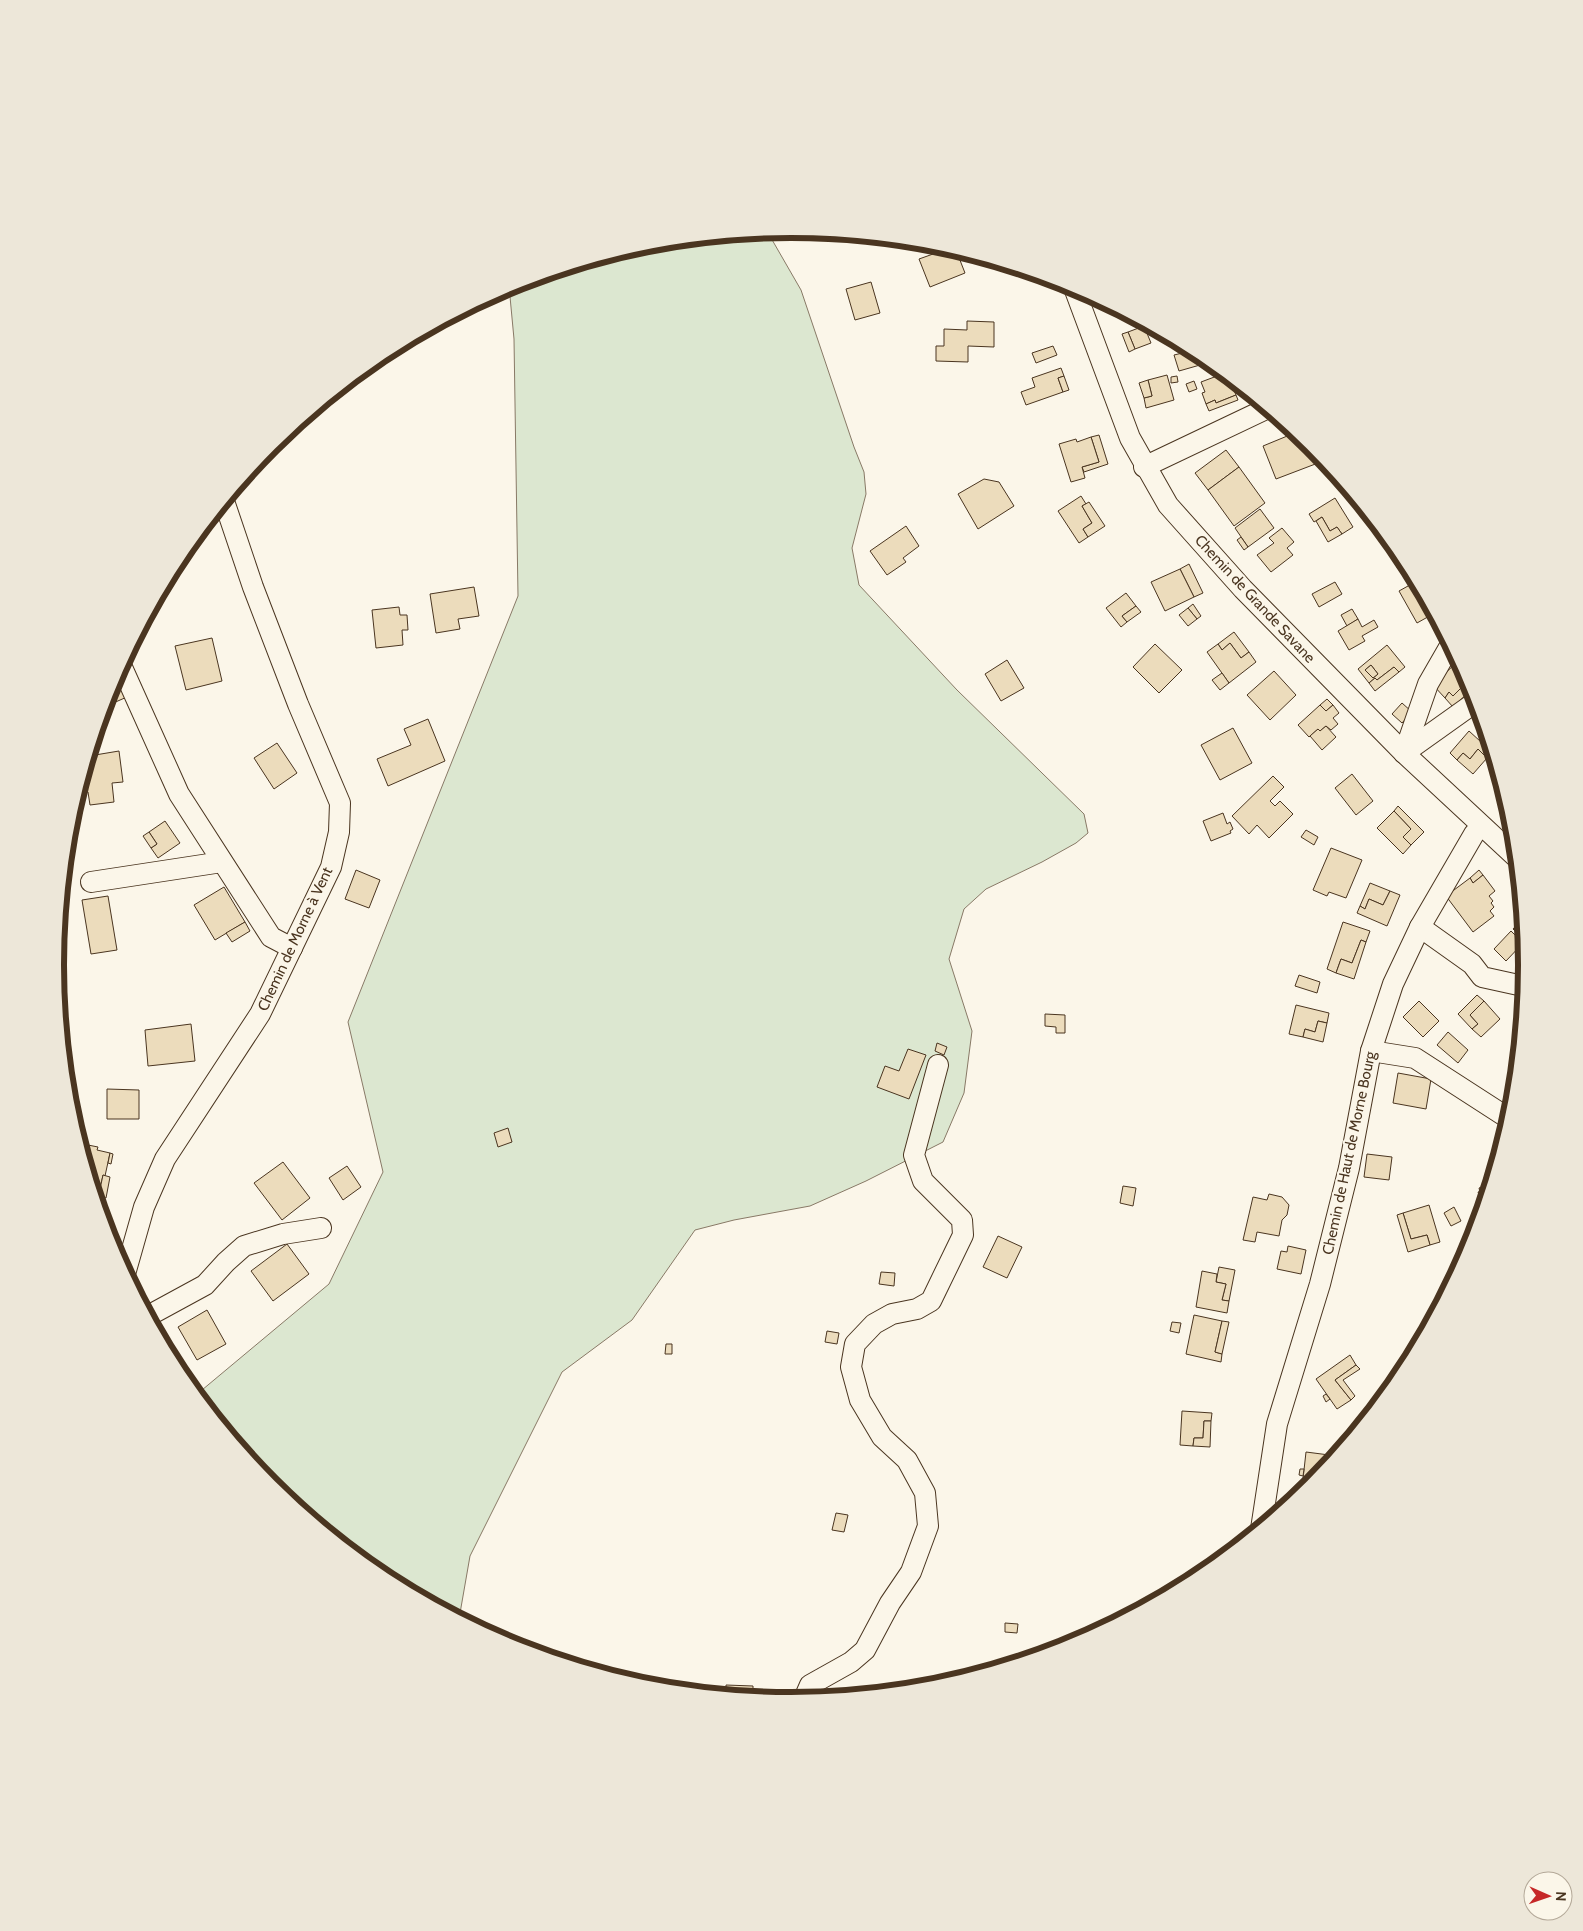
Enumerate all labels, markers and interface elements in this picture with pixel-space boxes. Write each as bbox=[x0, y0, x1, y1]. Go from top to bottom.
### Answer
street label: Chemin de Grande Savane bbox=[1191, 531, 1319, 667]
street label: Chemin de Morne à Vent bbox=[254, 864, 336, 1014]
street label: Chemin de Haut de Morne Bourg bbox=[1319, 1049, 1379, 1256]
north arrow bbox=[1523, 1871, 1573, 1921]
text: N bbox=[1552, 1891, 1570, 1902]

